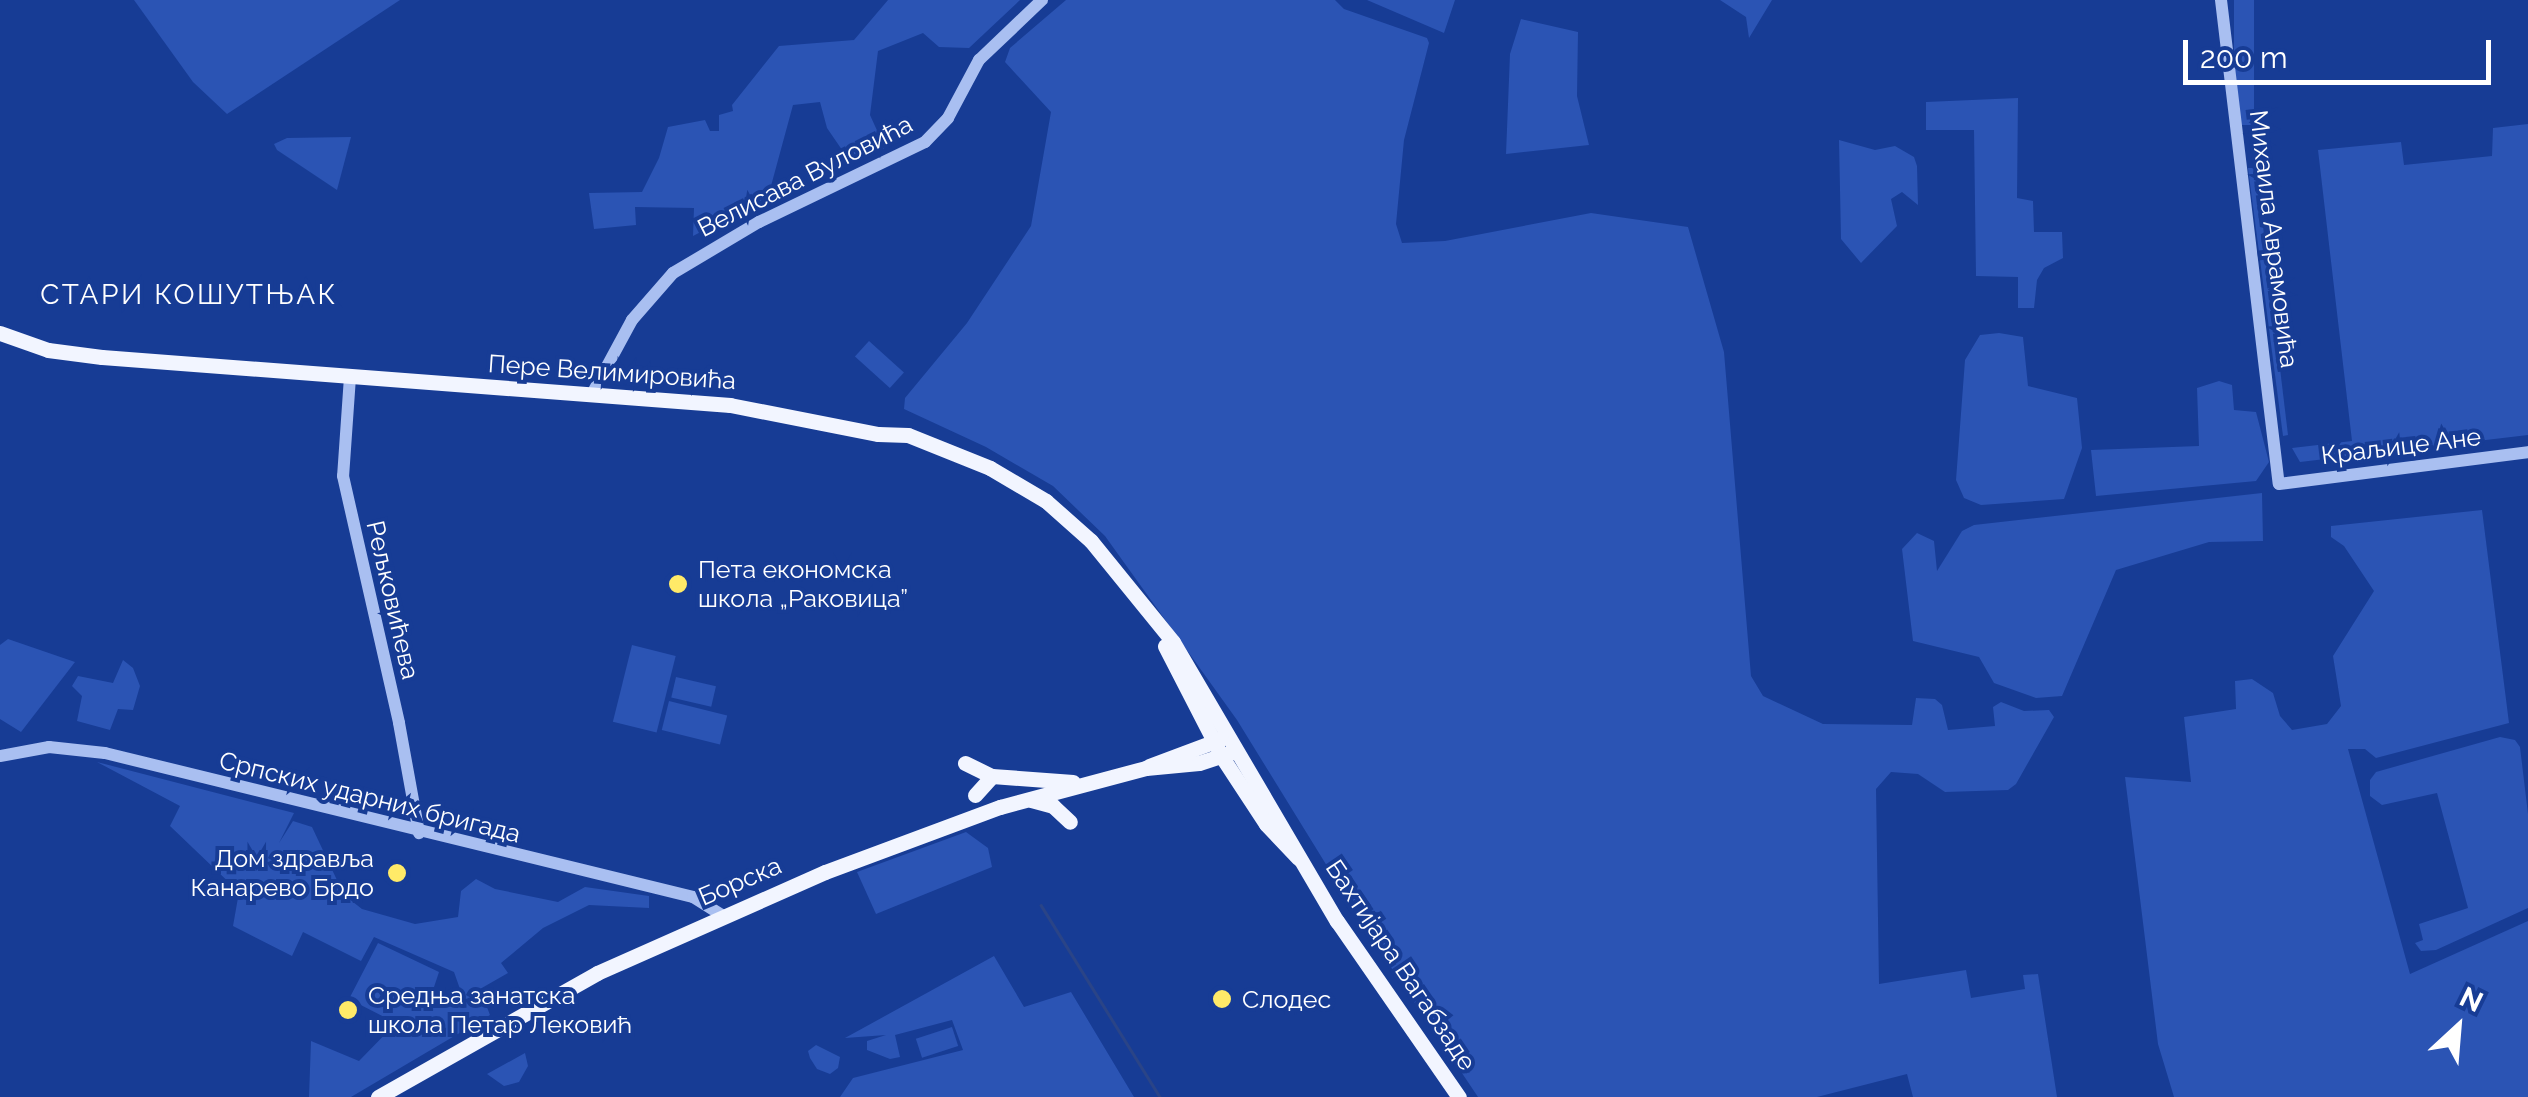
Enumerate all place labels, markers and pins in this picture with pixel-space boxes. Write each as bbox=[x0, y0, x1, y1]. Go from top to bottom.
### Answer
place label: Пета економска школа „Раковица” bbox=[698, 555, 908, 614]
marker: Пета економска школа „Раковица” bbox=[667, 573, 689, 595]
place label: Дом здравља Канарево Брдо bbox=[191, 844, 374, 903]
marker: Дом здравља Канарево Брдо bbox=[384, 860, 410, 886]
place label: Средња занатска школа Петар Лековић bbox=[368, 981, 632, 1040]
place label: Слодес bbox=[1242, 984, 1331, 1014]
marker: Слодес bbox=[1211, 988, 1233, 1010]
marker: Средња занатска школа Петар Лековић bbox=[337, 999, 359, 1021]

